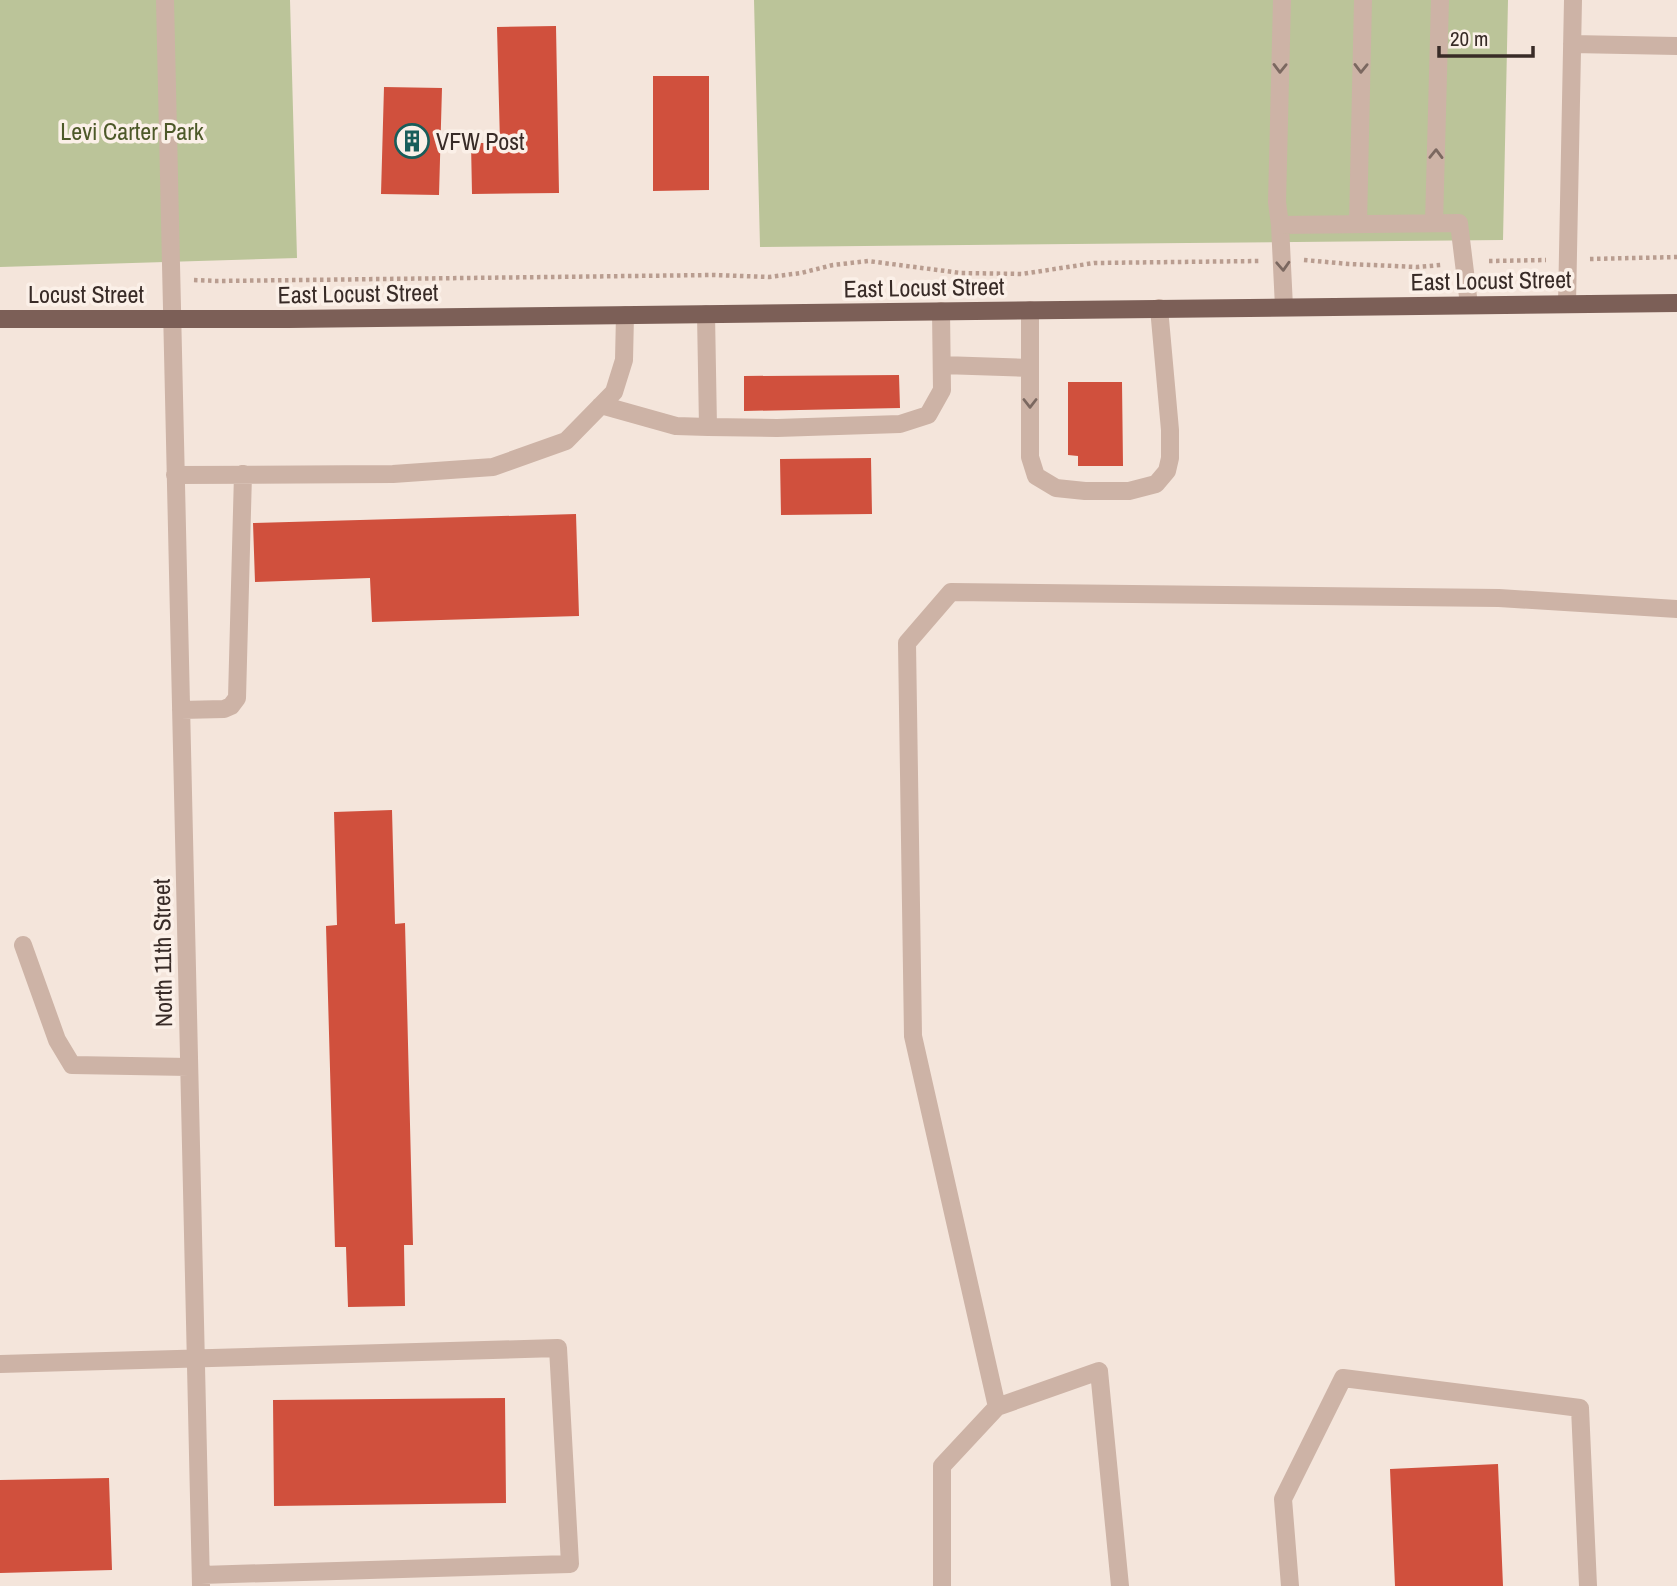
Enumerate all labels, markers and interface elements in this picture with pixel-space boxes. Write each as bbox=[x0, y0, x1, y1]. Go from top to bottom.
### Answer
scale bar bbox=[1439, 14, 1534, 58]
text: 20 m bbox=[1450, 24, 1488, 53]
one-way arrow bbox=[1272, 63, 1288, 74]
one-way arrow bbox=[1354, 63, 1369, 74]
park label: Levi Carter Park bbox=[60, 115, 204, 147]
building icon: VFW Post bbox=[393, 122, 431, 160]
place label: VFW Post bbox=[436, 125, 525, 157]
one-way arrow bbox=[1428, 149, 1443, 160]
one-way arrow bbox=[1275, 261, 1290, 272]
street label: East Locust Street bbox=[1410, 263, 1572, 297]
street label: East Locust Street bbox=[843, 270, 1005, 304]
street label: East Locust Street bbox=[277, 276, 439, 310]
street label: Locust Street bbox=[28, 278, 145, 310]
one-way arrow bbox=[1022, 398, 1038, 408]
street label: North 11th Street bbox=[145, 878, 179, 1027]

